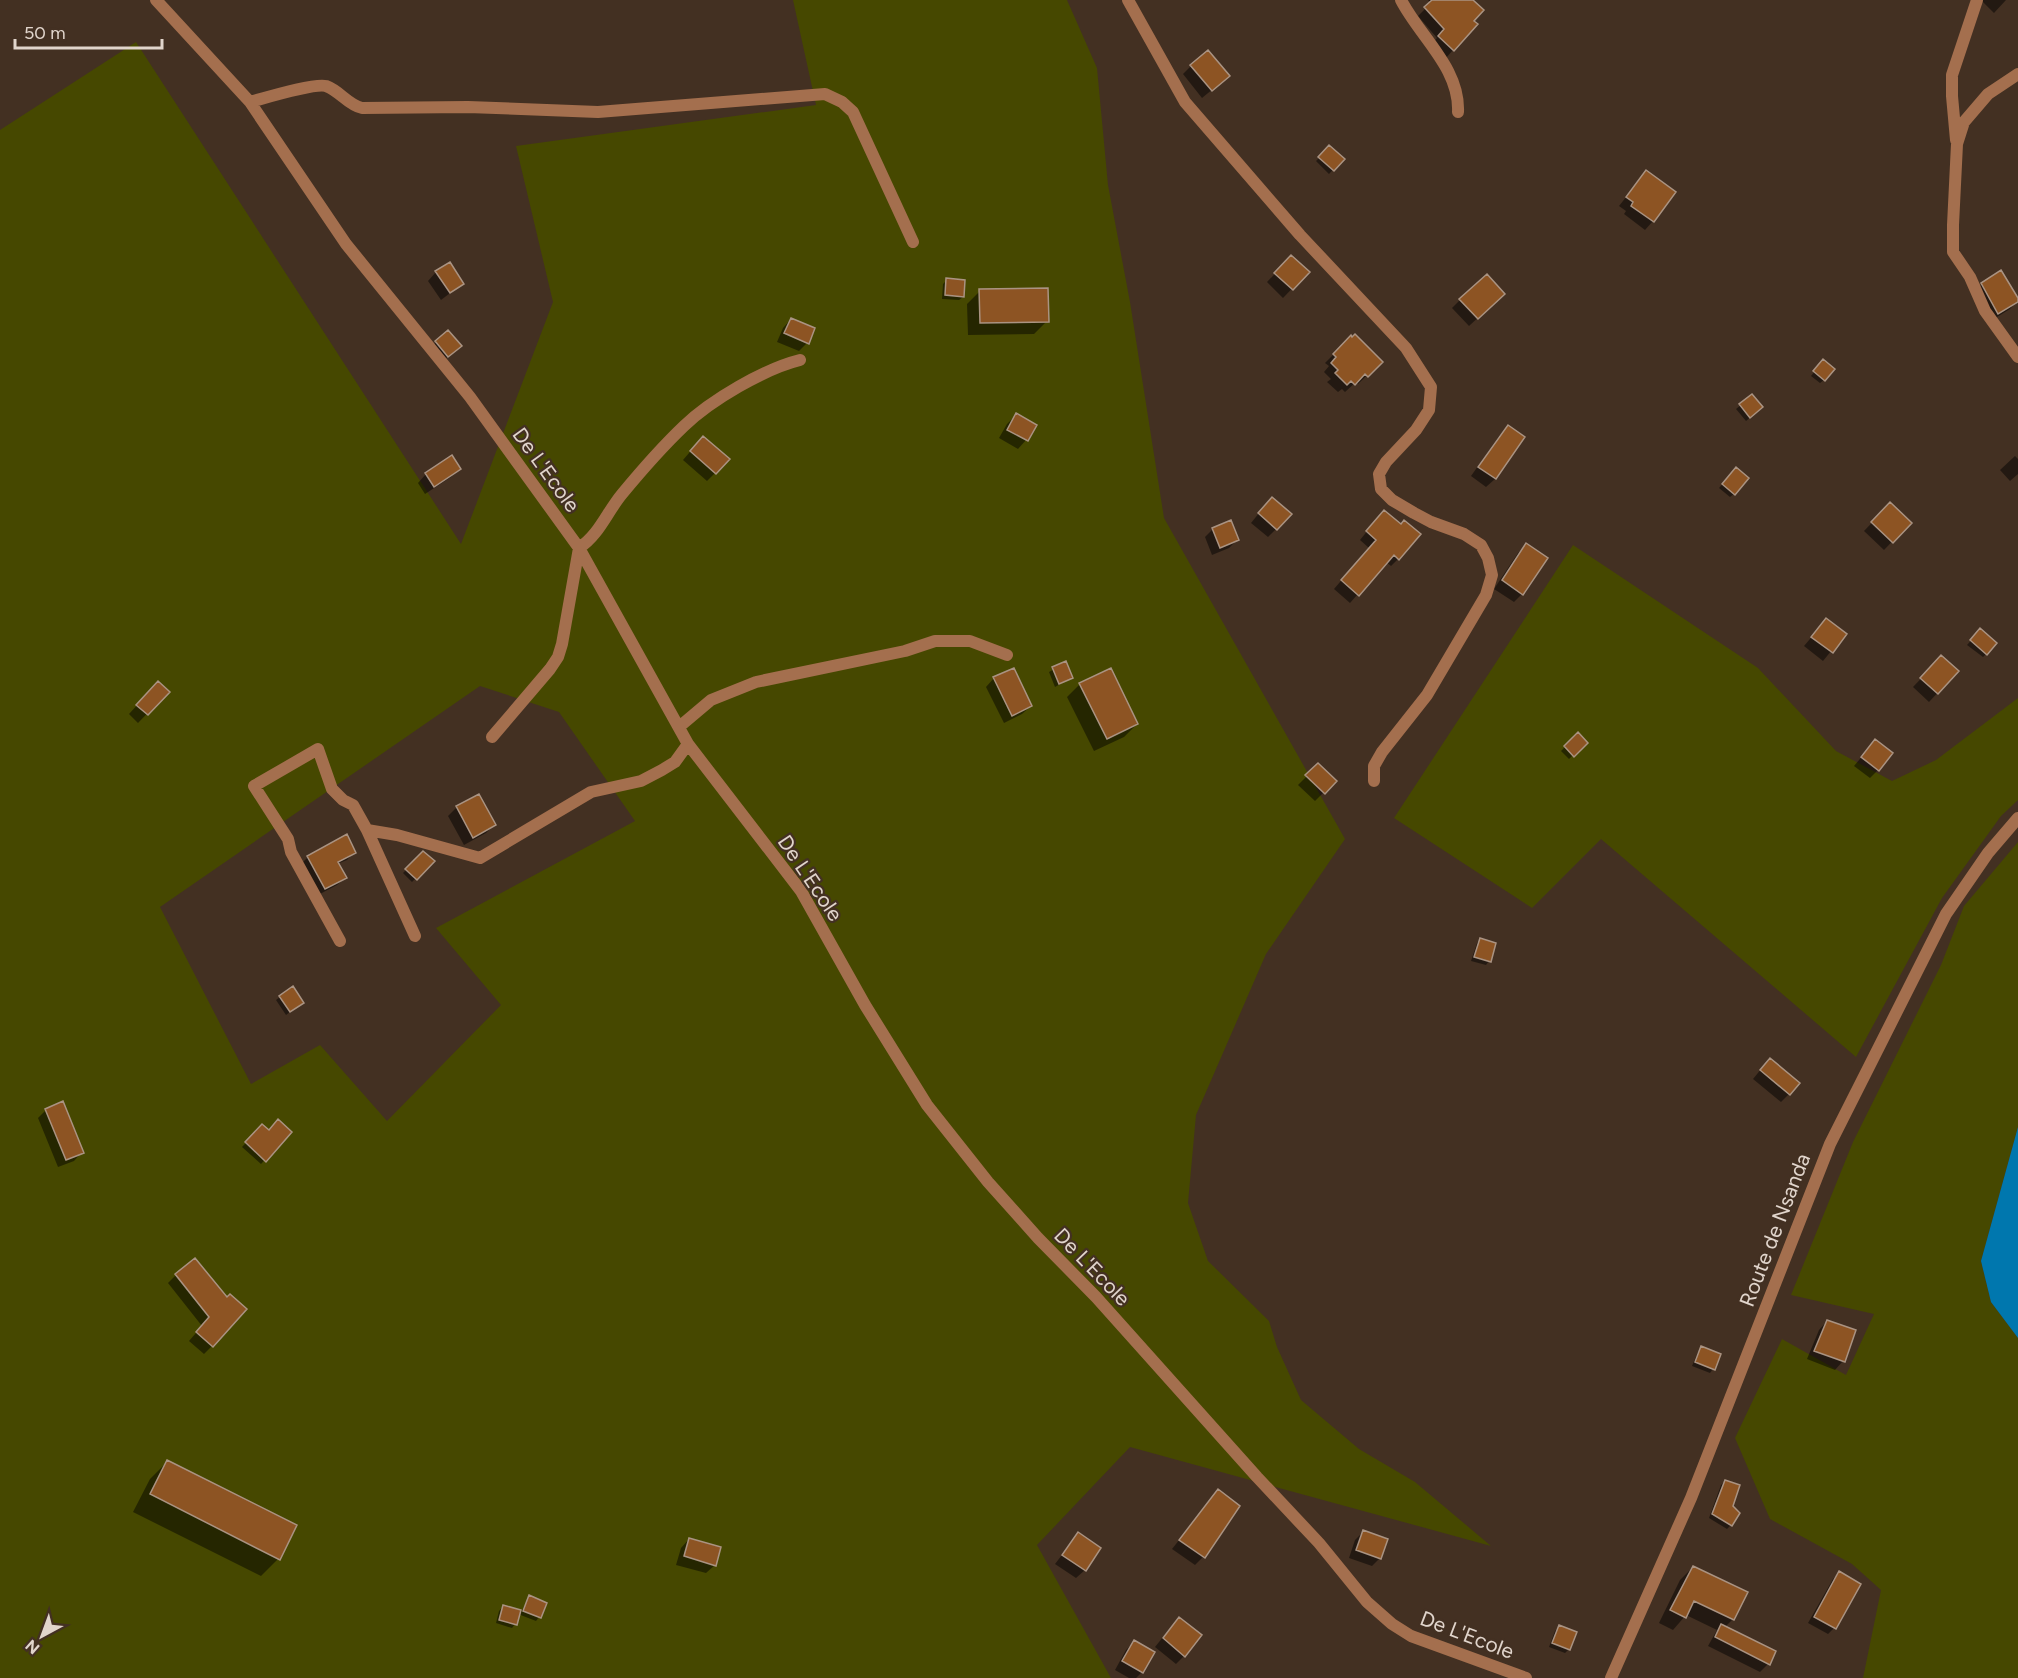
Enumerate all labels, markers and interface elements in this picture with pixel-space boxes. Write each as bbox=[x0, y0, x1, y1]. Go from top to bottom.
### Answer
scale bar bbox=[15, 12, 162, 50]
text: 50 m bbox=[24, 22, 66, 44]
street label: De L'Ecole bbox=[507, 423, 585, 517]
street label: De L'Ecole bbox=[773, 830, 848, 925]
street label: Route de Nsanda bbox=[1734, 1150, 1815, 1310]
street label: De L'Ecole bbox=[1049, 1223, 1135, 1311]
street label: De L'Ecole bbox=[1417, 1605, 1518, 1664]
north arrow bbox=[12, 1606, 72, 1666]
text: N bbox=[22, 1636, 43, 1658]

